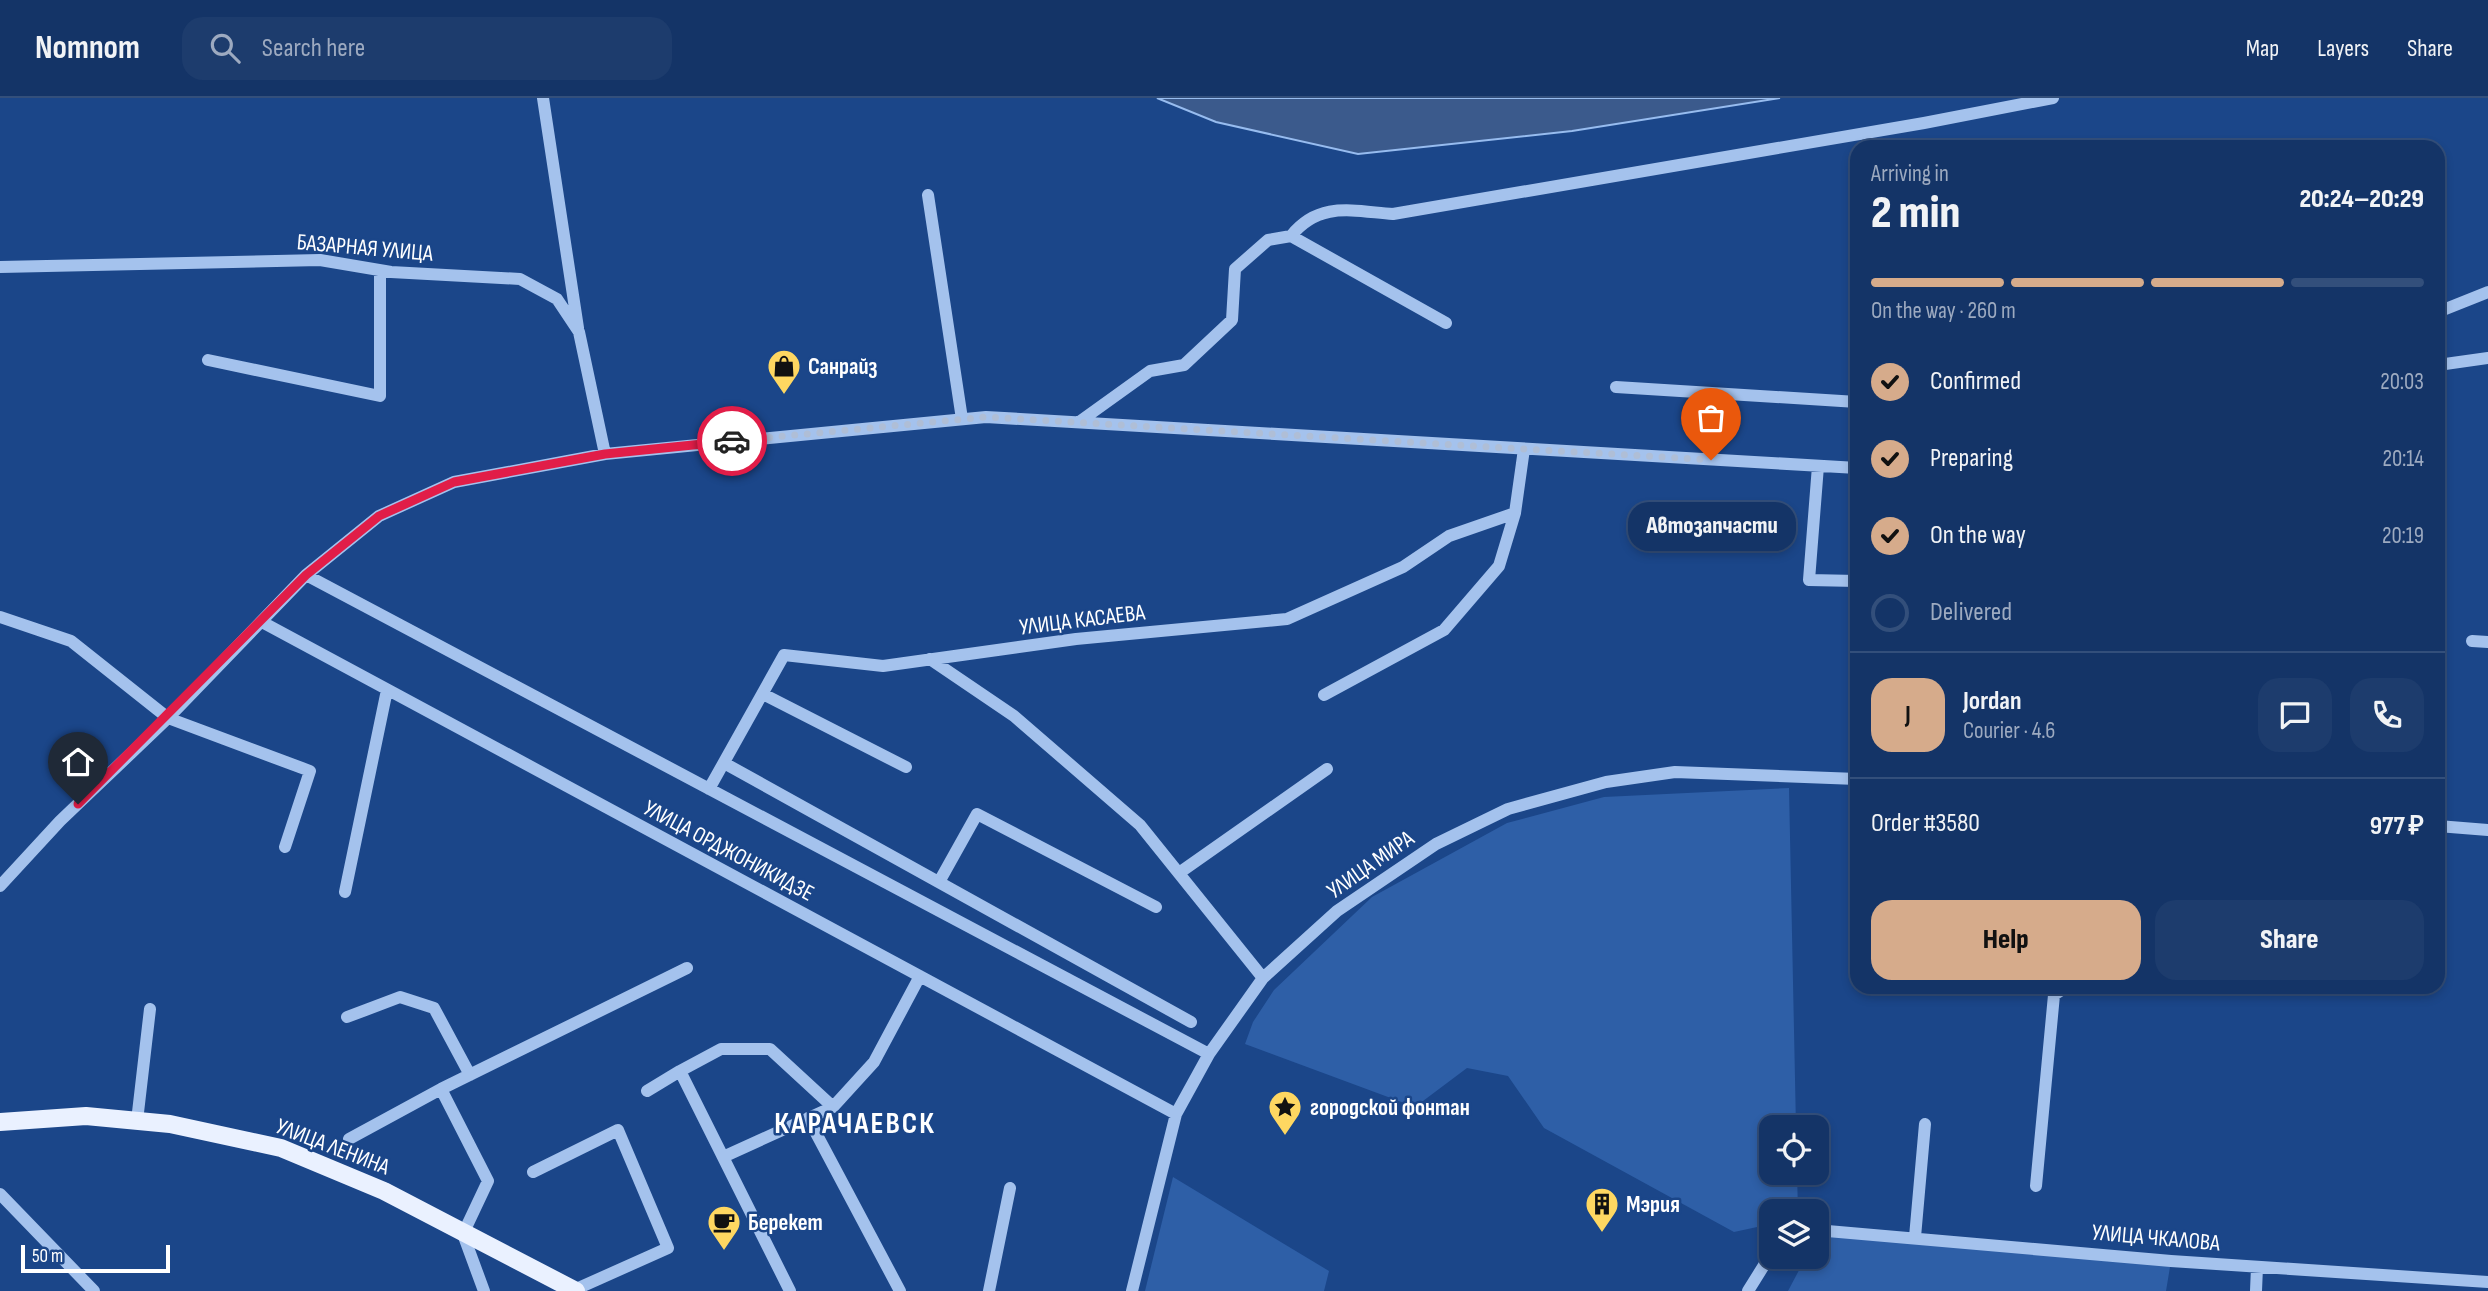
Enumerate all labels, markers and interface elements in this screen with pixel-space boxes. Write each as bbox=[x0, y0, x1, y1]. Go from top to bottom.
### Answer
search box bbox=[182, 17, 672, 80]
text: Nomnom bbox=[35, 28, 140, 68]
icon: search bbox=[206, 29, 244, 67]
text: Search here bbox=[262, 33, 365, 64]
text: Map bbox=[2246, 34, 2279, 63]
text: Layers bbox=[2317, 34, 2369, 63]
text: Share bbox=[2407, 34, 2453, 63]
text: Arriving in bbox=[1871, 160, 1949, 188]
text: 20:24–20:29 bbox=[2299, 184, 2424, 215]
text: 2 min bbox=[1871, 186, 1960, 241]
street label: БАЗАРНАЯ УЛИЦА bbox=[296, 228, 434, 268]
text: On the way · 260 m bbox=[1871, 297, 2016, 325]
shop icon: Санрайз bbox=[765, 347, 803, 396]
place label: Санрайз bbox=[808, 353, 877, 381]
icon: check bbox=[1871, 363, 1909, 401]
text: Confirmed bbox=[1930, 366, 2021, 397]
text: 20:03 bbox=[2380, 368, 2424, 396]
pin bbox=[1681, 388, 1741, 460]
icon: bag bbox=[1692, 399, 1730, 437]
courier bbox=[697, 406, 767, 476]
icon: car bbox=[713, 422, 751, 460]
icon: check bbox=[1871, 440, 1909, 478]
text: Preparing bbox=[1930, 443, 2013, 474]
text: 20:14 bbox=[2383, 445, 2424, 473]
callout: Автозапчасти bbox=[1627, 502, 1795, 551]
text: Автозапчасти bbox=[1646, 512, 1778, 540]
icon: check bbox=[1871, 517, 1909, 555]
text: On the way bbox=[1930, 520, 2026, 551]
text: 20:19 bbox=[2382, 522, 2424, 550]
text: Delivered bbox=[1930, 597, 2012, 628]
street label: УЛИЦА КАСАЕВА bbox=[1018, 598, 1147, 642]
button: chat bbox=[2258, 678, 2332, 752]
button: phone bbox=[2350, 678, 2424, 752]
text: Jordan bbox=[1963, 686, 2021, 717]
text: J bbox=[1905, 700, 1911, 731]
text: Courier · 4.6 bbox=[1963, 717, 2055, 745]
pin bbox=[48, 732, 108, 804]
icon: home bbox=[59, 743, 97, 781]
street label: УЛИЦА ОРДЖОНИКИДЗЕ bbox=[638, 794, 819, 908]
text: Order #3580 bbox=[1871, 808, 1980, 839]
text: 977 ₽ bbox=[2370, 811, 2424, 842]
street label: УЛИЦА МИРА bbox=[1322, 825, 1420, 905]
button: Help bbox=[1871, 900, 2141, 980]
button: Share bbox=[2155, 900, 2424, 980]
place icon: городской фонтан bbox=[1266, 1088, 1304, 1137]
place label: городской фонтан bbox=[1310, 1094, 1470, 1122]
district label: КАРАЧАЕВСК bbox=[774, 1106, 936, 1142]
street label: УЛИЦА ЛЕНИНА bbox=[272, 1112, 394, 1181]
map controls bbox=[1759, 1115, 1829, 1269]
button: locate bbox=[1759, 1115, 1829, 1185]
building icon: Мэрия bbox=[1583, 1185, 1621, 1234]
place label: Мэрия bbox=[1626, 1191, 1680, 1219]
button: layers bbox=[1759, 1199, 1829, 1269]
cafe icon: Берекет bbox=[705, 1203, 743, 1252]
place label: Берекет bbox=[748, 1209, 823, 1237]
street label: УЛИЦА ЧКАЛОВА bbox=[2091, 1218, 2221, 1258]
scale bar bbox=[21, 1242, 170, 1274]
text: 50 m bbox=[32, 1245, 63, 1268]

